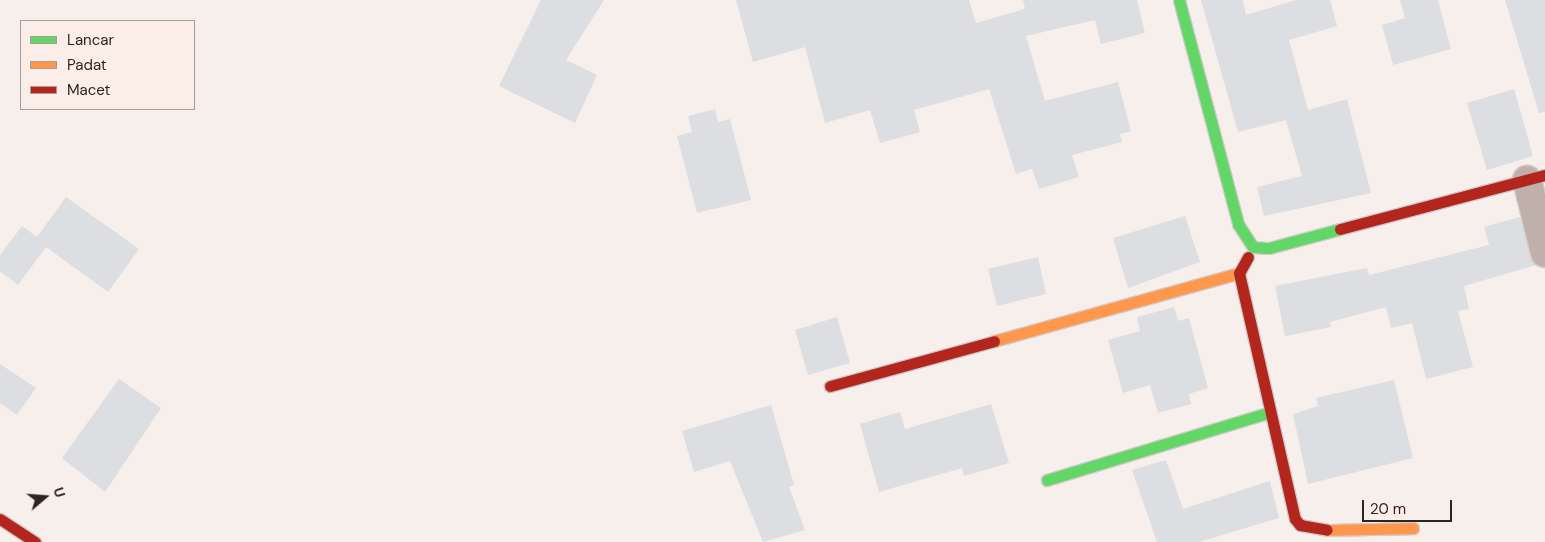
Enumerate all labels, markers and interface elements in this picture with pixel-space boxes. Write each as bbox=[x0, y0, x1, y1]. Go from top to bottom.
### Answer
legend bbox=[20, 20, 195, 110]
text: Lancar bbox=[67, 30, 114, 50]
text: Padat bbox=[67, 55, 107, 75]
text: Macet bbox=[67, 80, 111, 100]
north arrow bbox=[20, 472, 70, 522]
text: U bbox=[49, 485, 69, 500]
scale bar bbox=[1365, 490, 1455, 522]
text: 20 m bbox=[1370, 499, 1406, 519]

